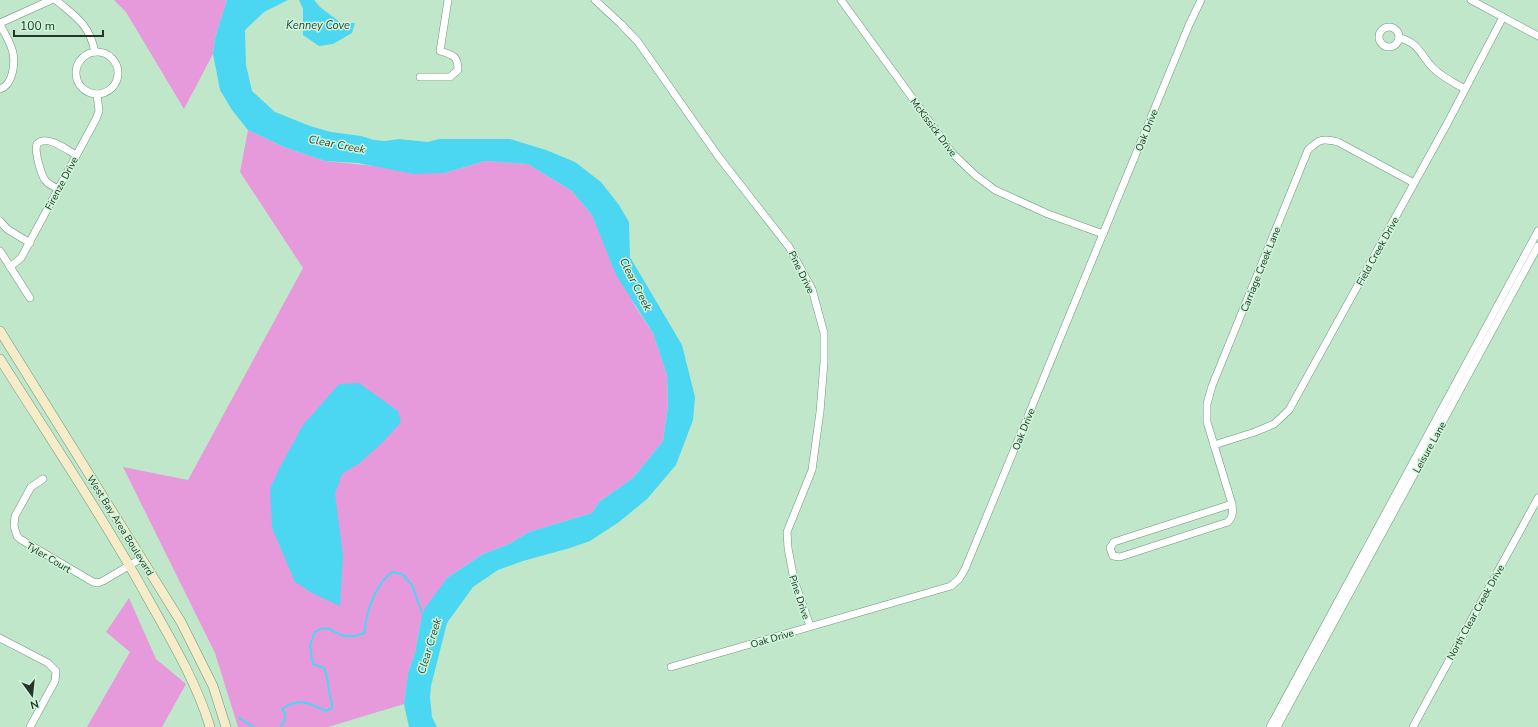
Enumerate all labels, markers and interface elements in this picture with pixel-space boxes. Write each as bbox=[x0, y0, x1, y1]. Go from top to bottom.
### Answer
scale bar bbox=[14, 12, 103, 38]
text: 100 m bbox=[20, 18, 55, 34]
water label: Kenney Cove bbox=[286, 18, 350, 33]
street label: McKissick Drive bbox=[907, 96, 960, 160]
street label: Oak Drive bbox=[1132, 107, 1162, 154]
water label: Clear Creek bbox=[307, 132, 367, 157]
street label: Firenze Drive bbox=[42, 154, 82, 213]
street label: Field Creek Drive bbox=[1353, 215, 1403, 288]
street label: Carriage Creek Lane bbox=[1237, 225, 1284, 314]
street label: Pine Drive bbox=[785, 249, 817, 296]
water label: Clear Creek bbox=[616, 255, 656, 314]
street label: Oak Drive bbox=[1009, 406, 1039, 453]
street label: Leisure Lane bbox=[1410, 419, 1450, 476]
street label: West Bay Area Boulevard bbox=[83, 473, 157, 579]
street label: Tyler Court bbox=[24, 539, 74, 577]
street label: North Clear Creek Drive bbox=[1444, 562, 1508, 663]
street label: Pine Drive bbox=[785, 573, 813, 621]
water label: Clear Creek bbox=[414, 616, 445, 676]
street label: Oak Drive bbox=[749, 626, 795, 652]
north arrow bbox=[12, 675, 52, 715]
text: N bbox=[29, 696, 40, 712]

